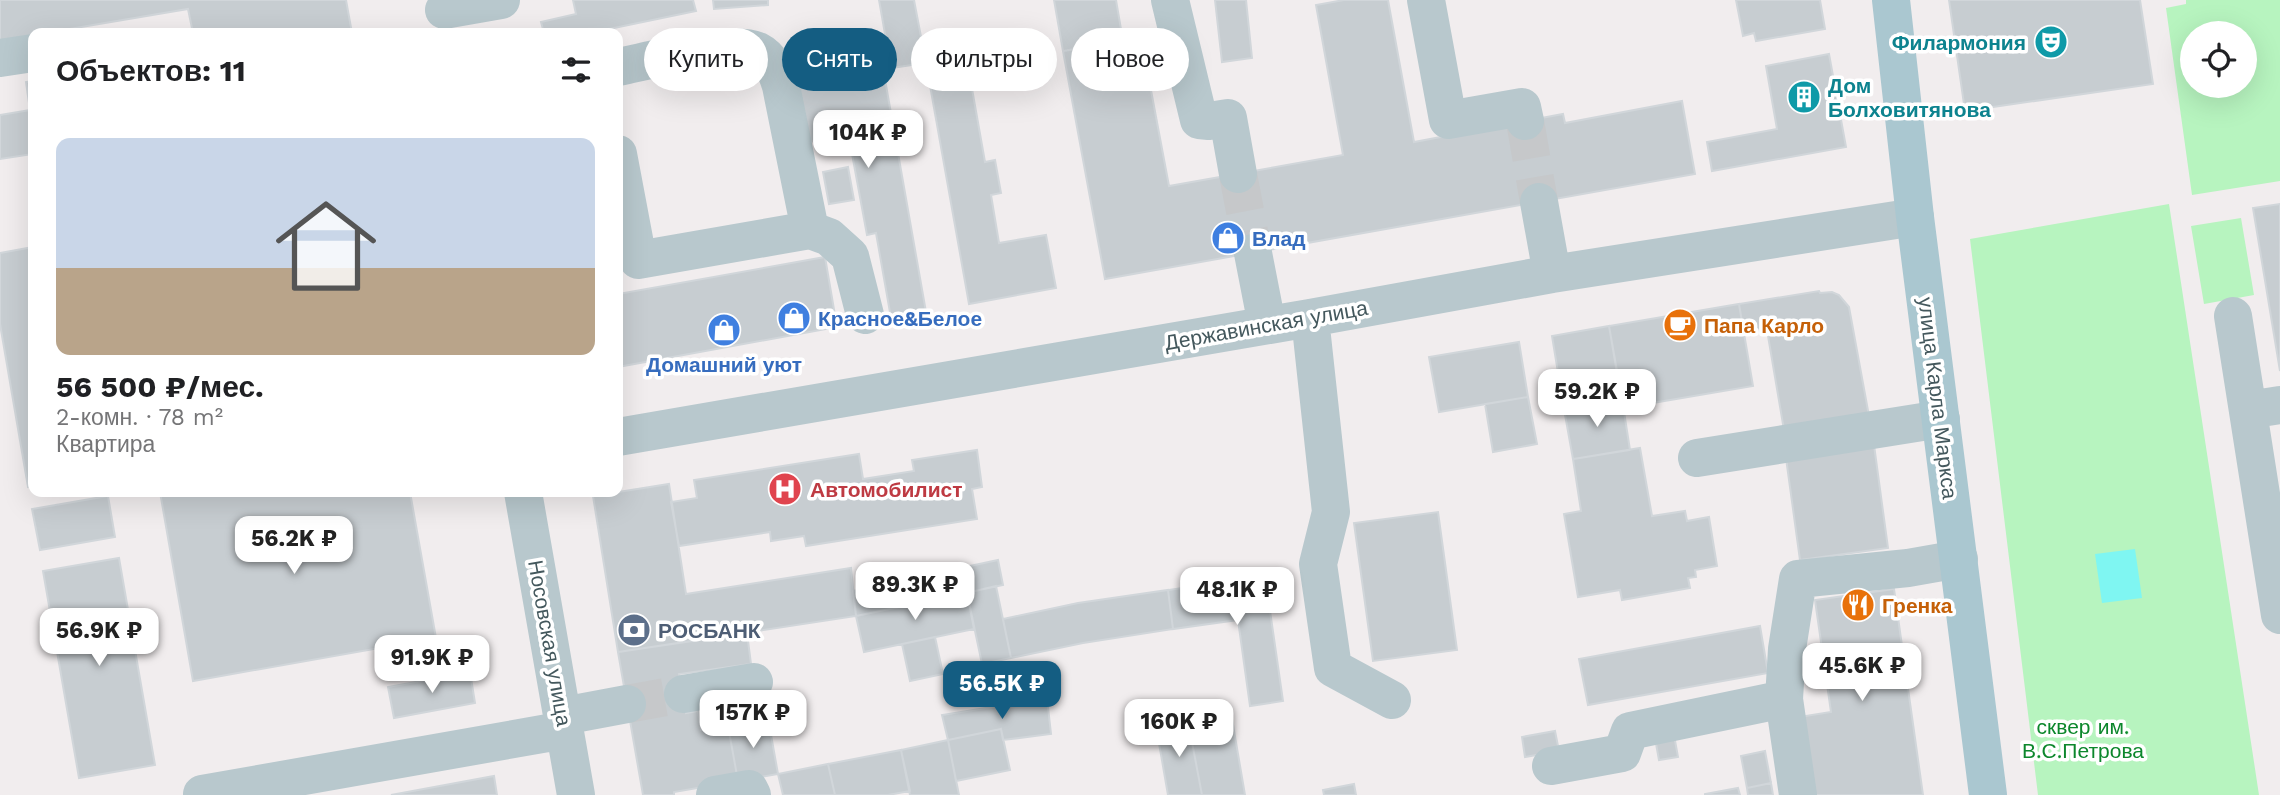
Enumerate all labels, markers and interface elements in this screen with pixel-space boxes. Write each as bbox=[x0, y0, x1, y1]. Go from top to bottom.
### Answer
map controls bbox=[2180, 21, 2257, 98]
button: locate bbox=[2180, 21, 2257, 98]
theatre icon: Филармония bbox=[2032, 23, 2070, 61]
chip: Купить bbox=[644, 28, 768, 91]
chip: Снять bbox=[782, 28, 897, 91]
chip: Фильтры bbox=[911, 28, 1057, 91]
chip: Новое bbox=[1071, 28, 1189, 91]
place label: Филармония bbox=[1892, 30, 2026, 55]
icon: filters bbox=[557, 51, 595, 89]
text: Объектов: 11 bbox=[56, 53, 246, 88]
place label: Дом Болховитянова bbox=[1828, 73, 1991, 122]
building icon: Дом Болховитянова bbox=[1785, 78, 1823, 116]
pin: 104K ₽ bbox=[811, 110, 925, 170]
text: 104K ₽ bbox=[829, 119, 907, 146]
icon: home bbox=[263, 183, 389, 309]
shop icon: Влад bbox=[1209, 219, 1247, 257]
place label: Влад bbox=[1252, 226, 1306, 251]
street label: Державинская улица bbox=[1162, 295, 1370, 355]
street label: улица Карла Маркса bbox=[1913, 295, 1963, 501]
shop icon: Красное&Белое bbox=[775, 299, 813, 337]
place label: Красное&Белое bbox=[818, 306, 982, 331]
cafe icon: Папа Карло bbox=[1661, 306, 1699, 344]
shop icon: Домашний уют bbox=[705, 311, 743, 349]
place label: Папа Карло bbox=[1704, 313, 1824, 338]
place label: Домашний уют bbox=[646, 352, 802, 377]
text: 56 500 ₽/мес. bbox=[56, 369, 264, 404]
pin: 59.2K ₽ bbox=[1532, 370, 1662, 429]
text: 59.2K ₽ bbox=[1554, 378, 1640, 405]
text: 2-комн. · 78 m² bbox=[56, 404, 223, 431]
text: Квартира bbox=[56, 431, 155, 458]
hospital icon: Автомобилист bbox=[766, 470, 804, 508]
place label: Автомобилист bbox=[810, 477, 963, 502]
pin: 56.2K ₽ bbox=[229, 516, 359, 576]
text: 56.2K ₽ bbox=[251, 525, 337, 552]
street label: Носовская улица bbox=[523, 558, 577, 728]
pin: 89.3K ₽ bbox=[850, 562, 980, 622]
pin: 48.1K ₽ bbox=[1172, 568, 1302, 627]
text: 89.3K ₽ bbox=[872, 571, 959, 598]
text: 48.1K ₽ bbox=[1196, 576, 1278, 603]
restaurant icon: Гренка bbox=[1839, 586, 1877, 624]
place label: Гренка bbox=[1882, 593, 1953, 618]
pin: 56.9K ₽ bbox=[34, 608, 164, 668]
bank icon: РОСБАНК bbox=[615, 611, 653, 649]
text: 56.9K ₽ bbox=[56, 617, 142, 644]
place label: РОСБАНК bbox=[658, 618, 761, 643]
pin: 91.9K ₽ bbox=[367, 636, 497, 695]
text: 91.9K ₽ bbox=[390, 644, 474, 671]
pin: 45.6K ₽ bbox=[1797, 644, 1927, 703]
text: 45.6K ₽ bbox=[1818, 652, 1906, 679]
pin: 56.5K ₽ bbox=[937, 662, 1067, 721]
text: 56.5K ₽ bbox=[959, 670, 1045, 697]
pin: 157K ₽ bbox=[696, 690, 810, 750]
text: 157K ₽ bbox=[716, 699, 790, 726]
pin: 160K ₽ bbox=[1122, 700, 1236, 759]
text: 160K ₽ bbox=[1140, 708, 1218, 735]
park label: сквер им. В.С.Петрова bbox=[2022, 714, 2144, 763]

